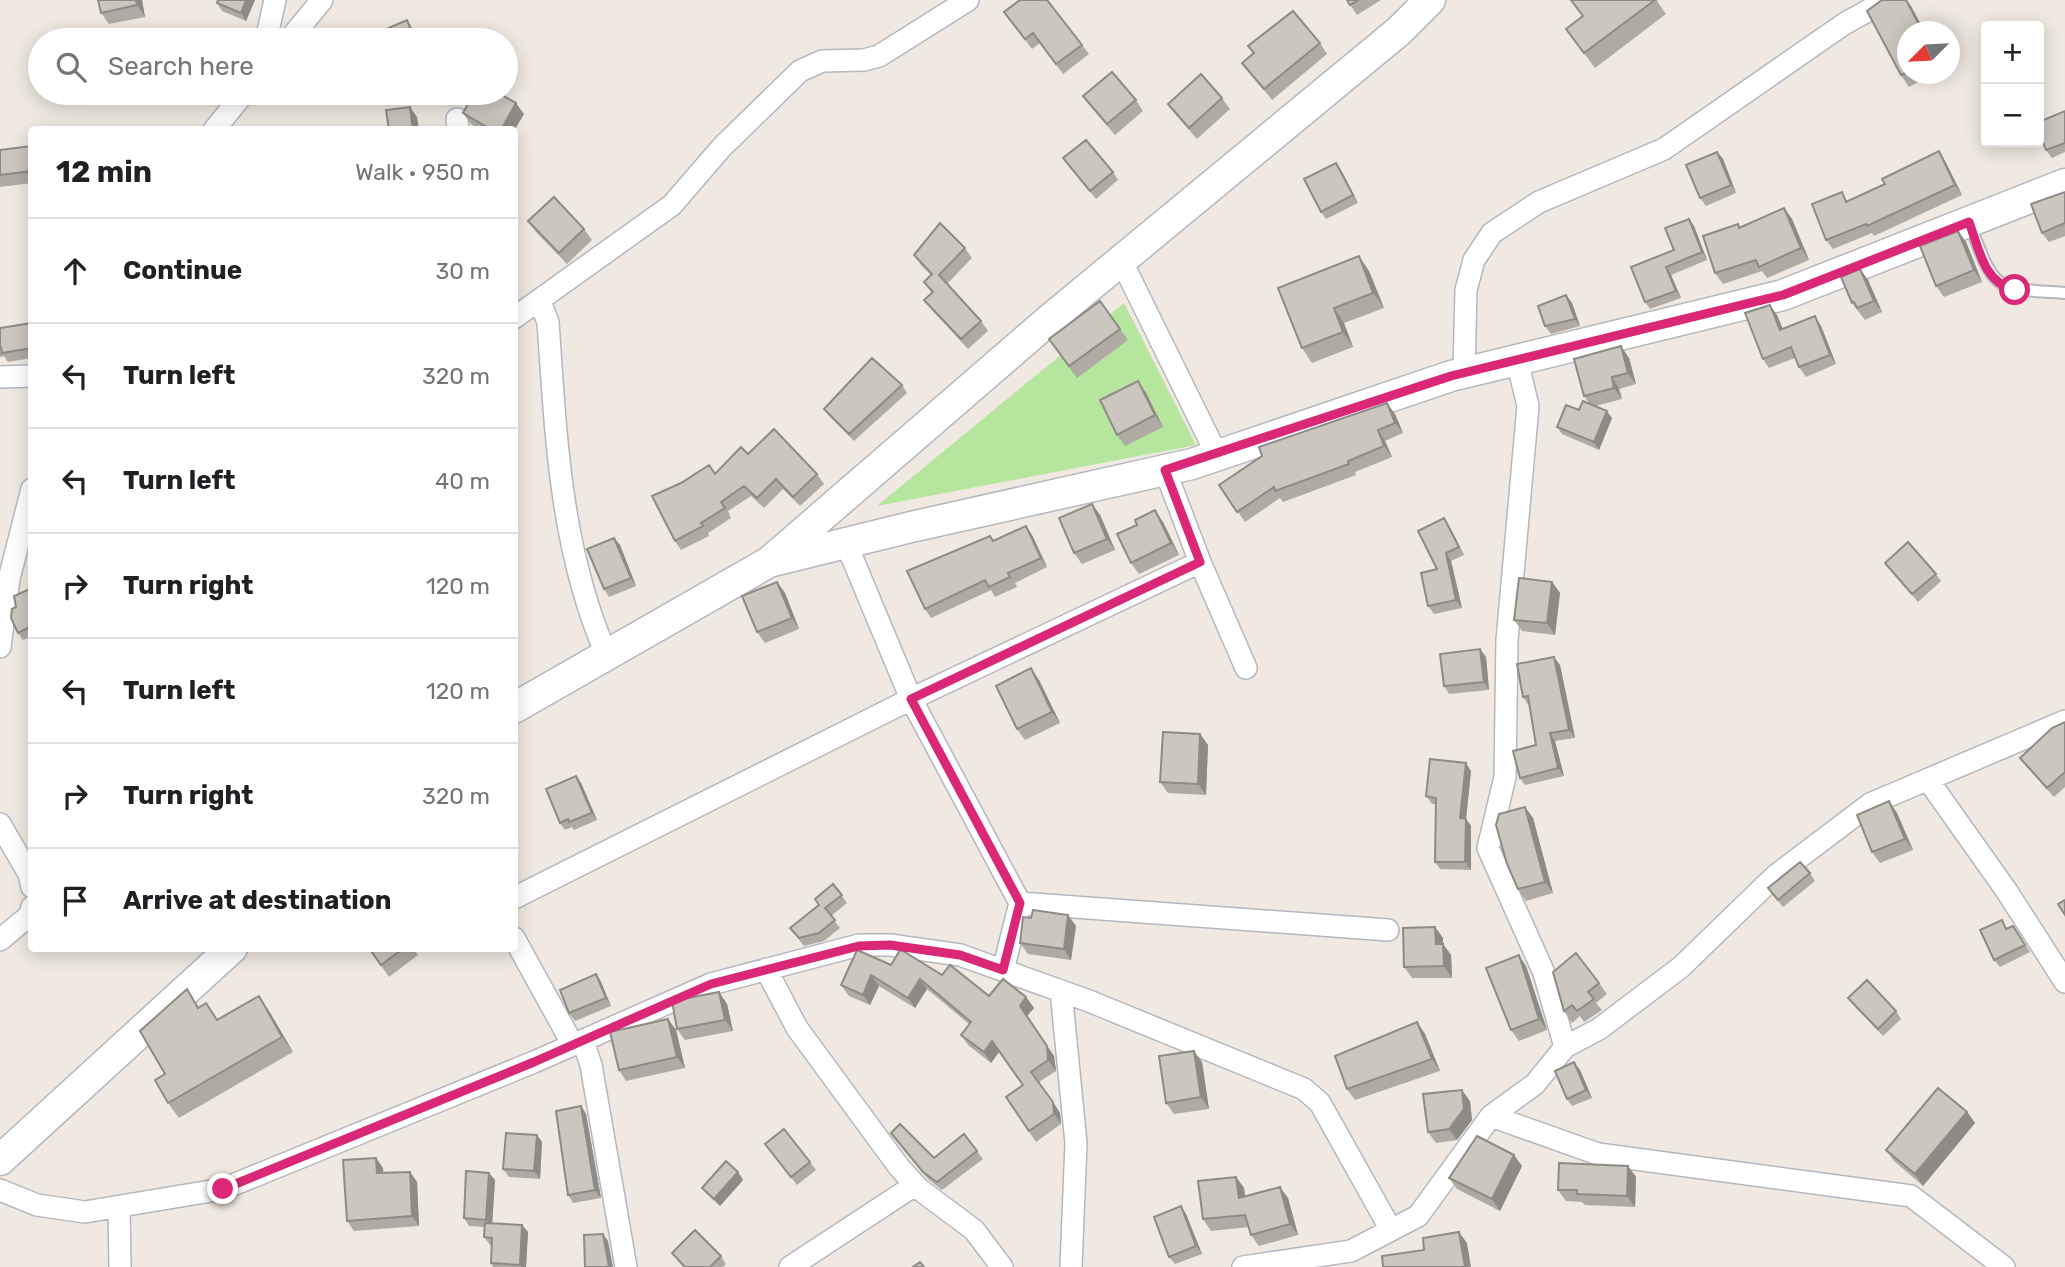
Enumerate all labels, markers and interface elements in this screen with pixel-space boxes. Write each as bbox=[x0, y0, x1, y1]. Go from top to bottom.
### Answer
north arrow bbox=[1897, 21, 1960, 84]
map controls bbox=[1981, 21, 2044, 147]
button: + bbox=[1981, 21, 2044, 84]
search box bbox=[28, 28, 518, 105]
icon: search bbox=[52, 48, 90, 86]
text: Search here bbox=[108, 51, 254, 82]
button: − bbox=[1981, 84, 2044, 147]
text: 12 min bbox=[56, 154, 152, 190]
text: Walk · 950 m bbox=[355, 158, 490, 186]
icon: ahead bbox=[56, 252, 94, 290]
text: Continue bbox=[123, 255, 242, 286]
text: 30 m bbox=[435, 257, 490, 285]
route start bbox=[1999, 274, 2030, 305]
icon: left bbox=[56, 357, 94, 395]
text: Turn left bbox=[123, 360, 235, 391]
text: 320 m bbox=[422, 362, 490, 390]
icon: left bbox=[56, 462, 94, 500]
text: Turn left bbox=[123, 465, 235, 496]
text: 40 m bbox=[435, 467, 490, 495]
icon: right bbox=[56, 567, 94, 605]
text: Turn right bbox=[123, 570, 253, 601]
text: 120 m bbox=[426, 572, 490, 600]
icon: left bbox=[56, 672, 94, 710]
text: Turn left bbox=[123, 675, 235, 706]
text: 120 m bbox=[426, 677, 490, 705]
icon: right bbox=[56, 777, 94, 815]
text: Turn right bbox=[123, 780, 253, 811]
text: 320 m bbox=[422, 782, 490, 810]
icon: arrive bbox=[56, 882, 94, 920]
text: Arrive at destination bbox=[123, 885, 391, 916]
route end bbox=[207, 1173, 238, 1204]

